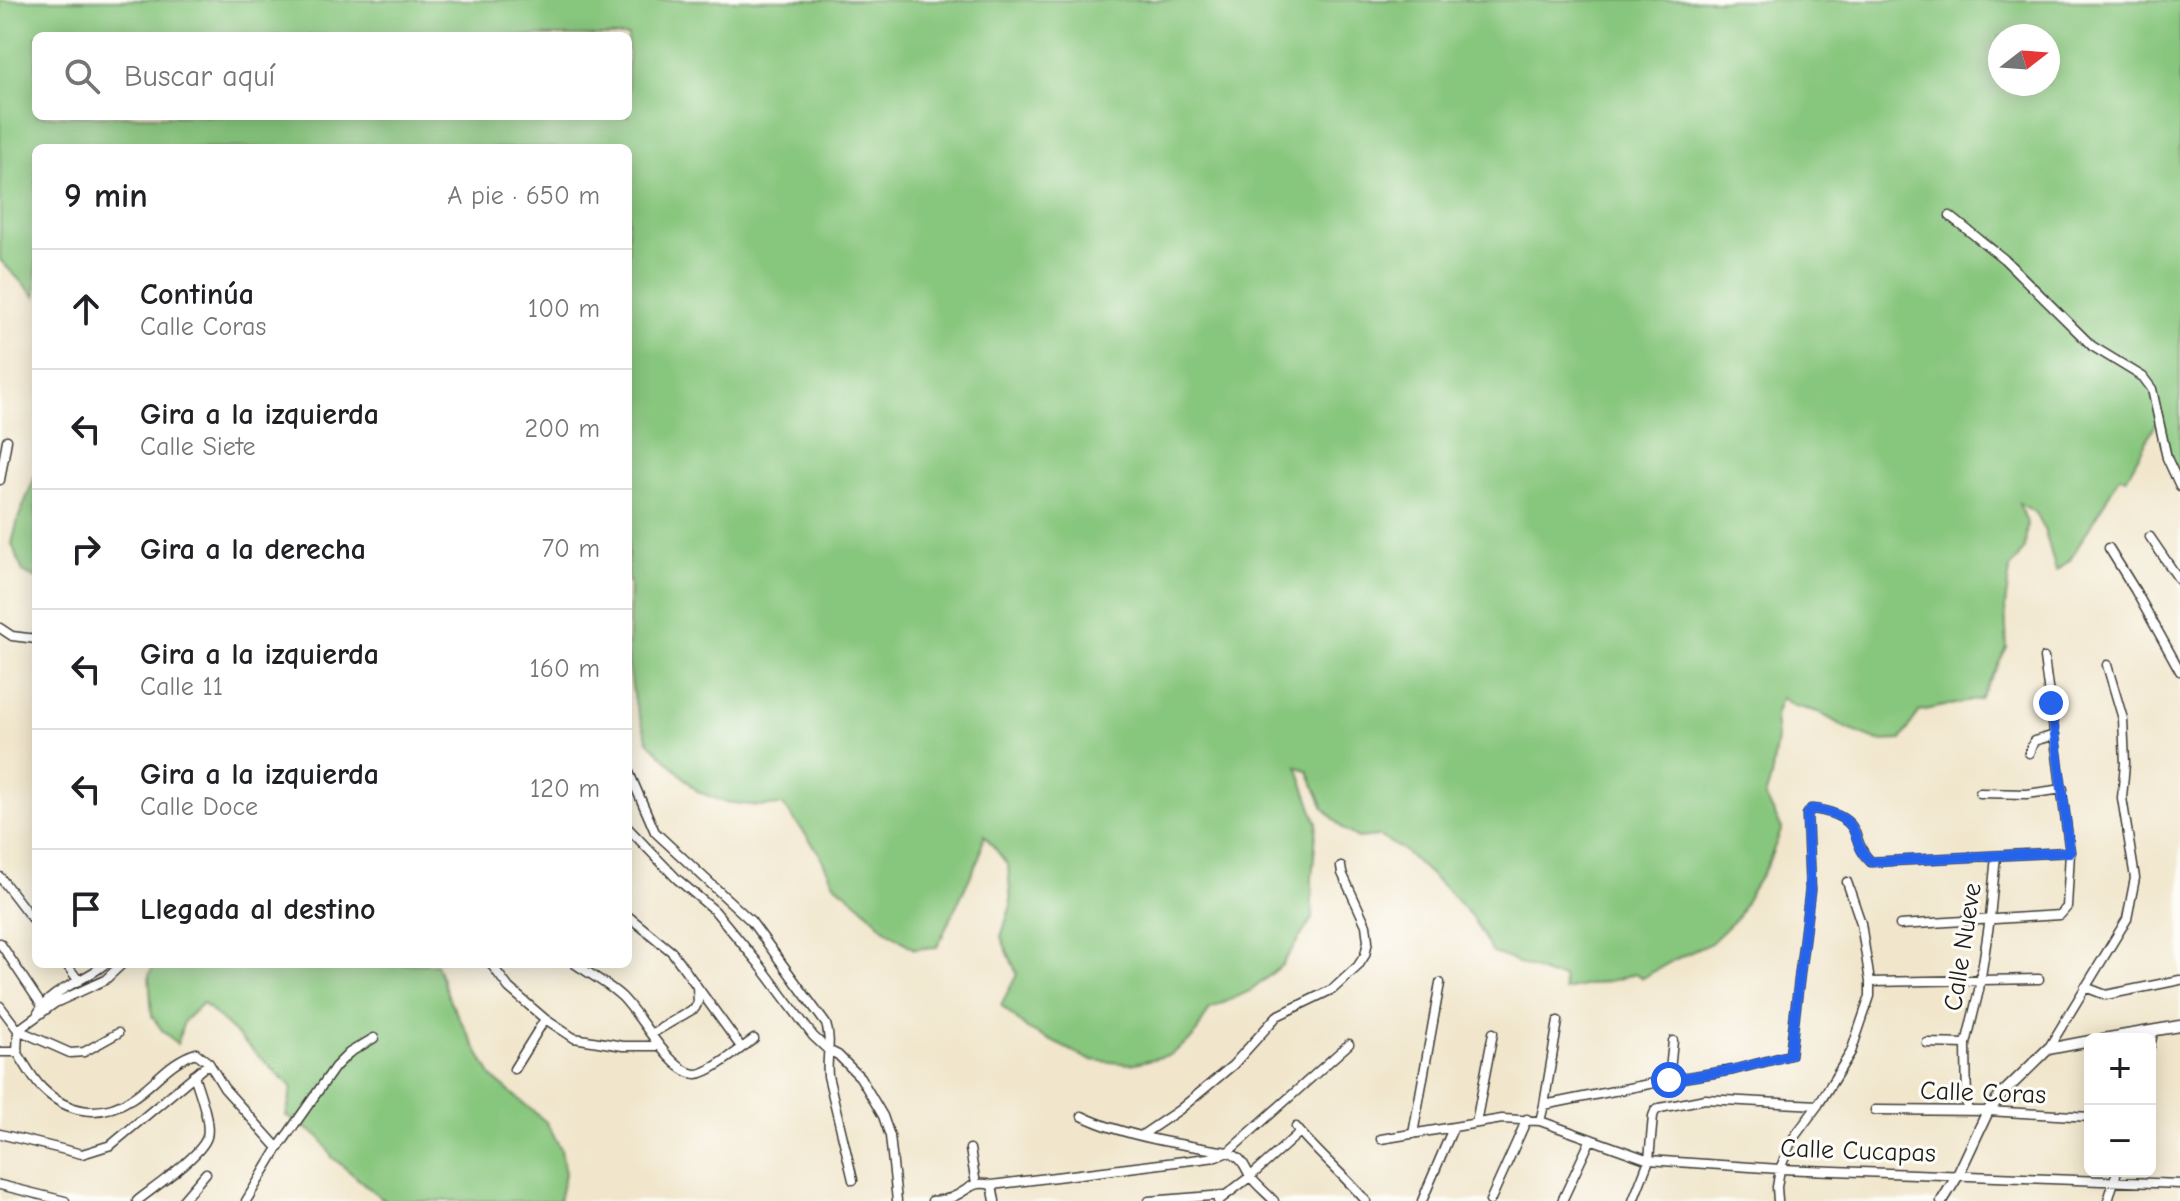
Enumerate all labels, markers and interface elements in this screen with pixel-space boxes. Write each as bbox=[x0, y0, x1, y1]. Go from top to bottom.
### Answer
north arrow bbox=[1988, 24, 2060, 96]
search box bbox=[32, 32, 632, 120]
icon: search bbox=[60, 54, 104, 98]
text: Buscar aquí bbox=[124, 59, 275, 94]
text: 9 min bbox=[64, 176, 148, 216]
text: A pie · 650 m bbox=[447, 181, 600, 211]
text: Continúa bbox=[140, 277, 254, 312]
icon: ahead bbox=[64, 287, 108, 331]
text: 100 m bbox=[528, 294, 600, 324]
text: Calle Coras bbox=[140, 312, 266, 342]
text: Gira a la izquierda bbox=[140, 397, 379, 432]
icon: left bbox=[64, 407, 108, 451]
text: 200 m bbox=[525, 414, 600, 444]
text: Calle Siete bbox=[140, 432, 255, 462]
icon: right bbox=[64, 527, 108, 571]
text: Gira a la derecha bbox=[140, 532, 366, 567]
text: 70 m bbox=[542, 534, 600, 564]
text: Gira a la izquierda bbox=[140, 637, 379, 672]
icon: left bbox=[64, 647, 108, 691]
text: 160 m bbox=[530, 654, 600, 684]
text: Calle 11 bbox=[140, 672, 223, 702]
route end bbox=[2033, 685, 2069, 721]
text: Gira a la izquierda bbox=[140, 757, 379, 792]
icon: left bbox=[64, 767, 108, 811]
text: 120 m bbox=[530, 774, 600, 804]
text: Calle Doce bbox=[140, 792, 258, 822]
street label: Calle Nueve bbox=[1938, 881, 1988, 1013]
icon: arrive bbox=[64, 887, 108, 931]
text: Llegada al destino bbox=[140, 892, 376, 927]
map controls bbox=[2084, 1033, 2156, 1177]
button: + bbox=[2084, 1033, 2156, 1105]
route start bbox=[1651, 1062, 1687, 1098]
street label: Calle Coras bbox=[1919, 1076, 2047, 1110]
button: − bbox=[2084, 1105, 2156, 1177]
street label: Calle Cucapas bbox=[1780, 1133, 1936, 1169]

